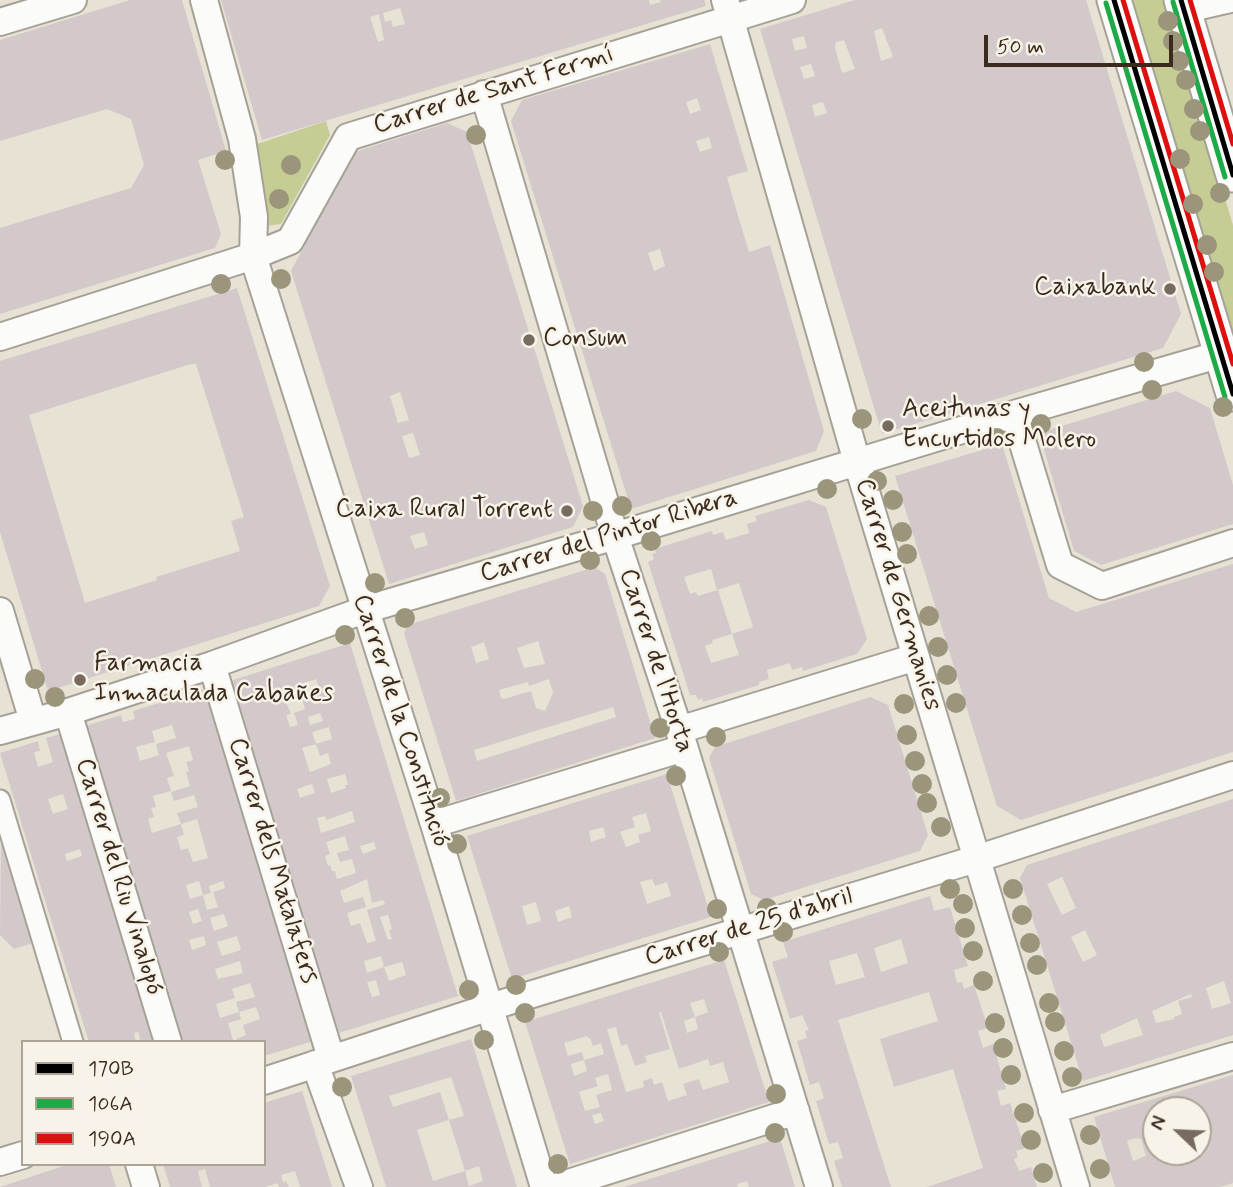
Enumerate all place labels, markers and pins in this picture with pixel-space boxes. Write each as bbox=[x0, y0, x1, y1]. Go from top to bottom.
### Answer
place label: Caixabank bbox=[1034, 273, 1156, 305]
marker: Caixabank bbox=[1162, 281, 1178, 297]
place label: Consum bbox=[543, 324, 627, 356]
marker: Consum bbox=[521, 332, 537, 348]
place label: Aceitunas y Encurtidos Molero bbox=[902, 395, 1096, 457]
marker: Aceitunas y Encurtidos Molero bbox=[880, 418, 896, 434]
place label: Caixa Rural Torrent bbox=[336, 495, 553, 527]
marker: Caixa Rural Torrent bbox=[559, 503, 575, 519]
place label: Farmacia Inmaculada Cabañes bbox=[94, 649, 333, 710]
marker: Farmacia Inmaculada Cabañes bbox=[72, 672, 88, 688]

